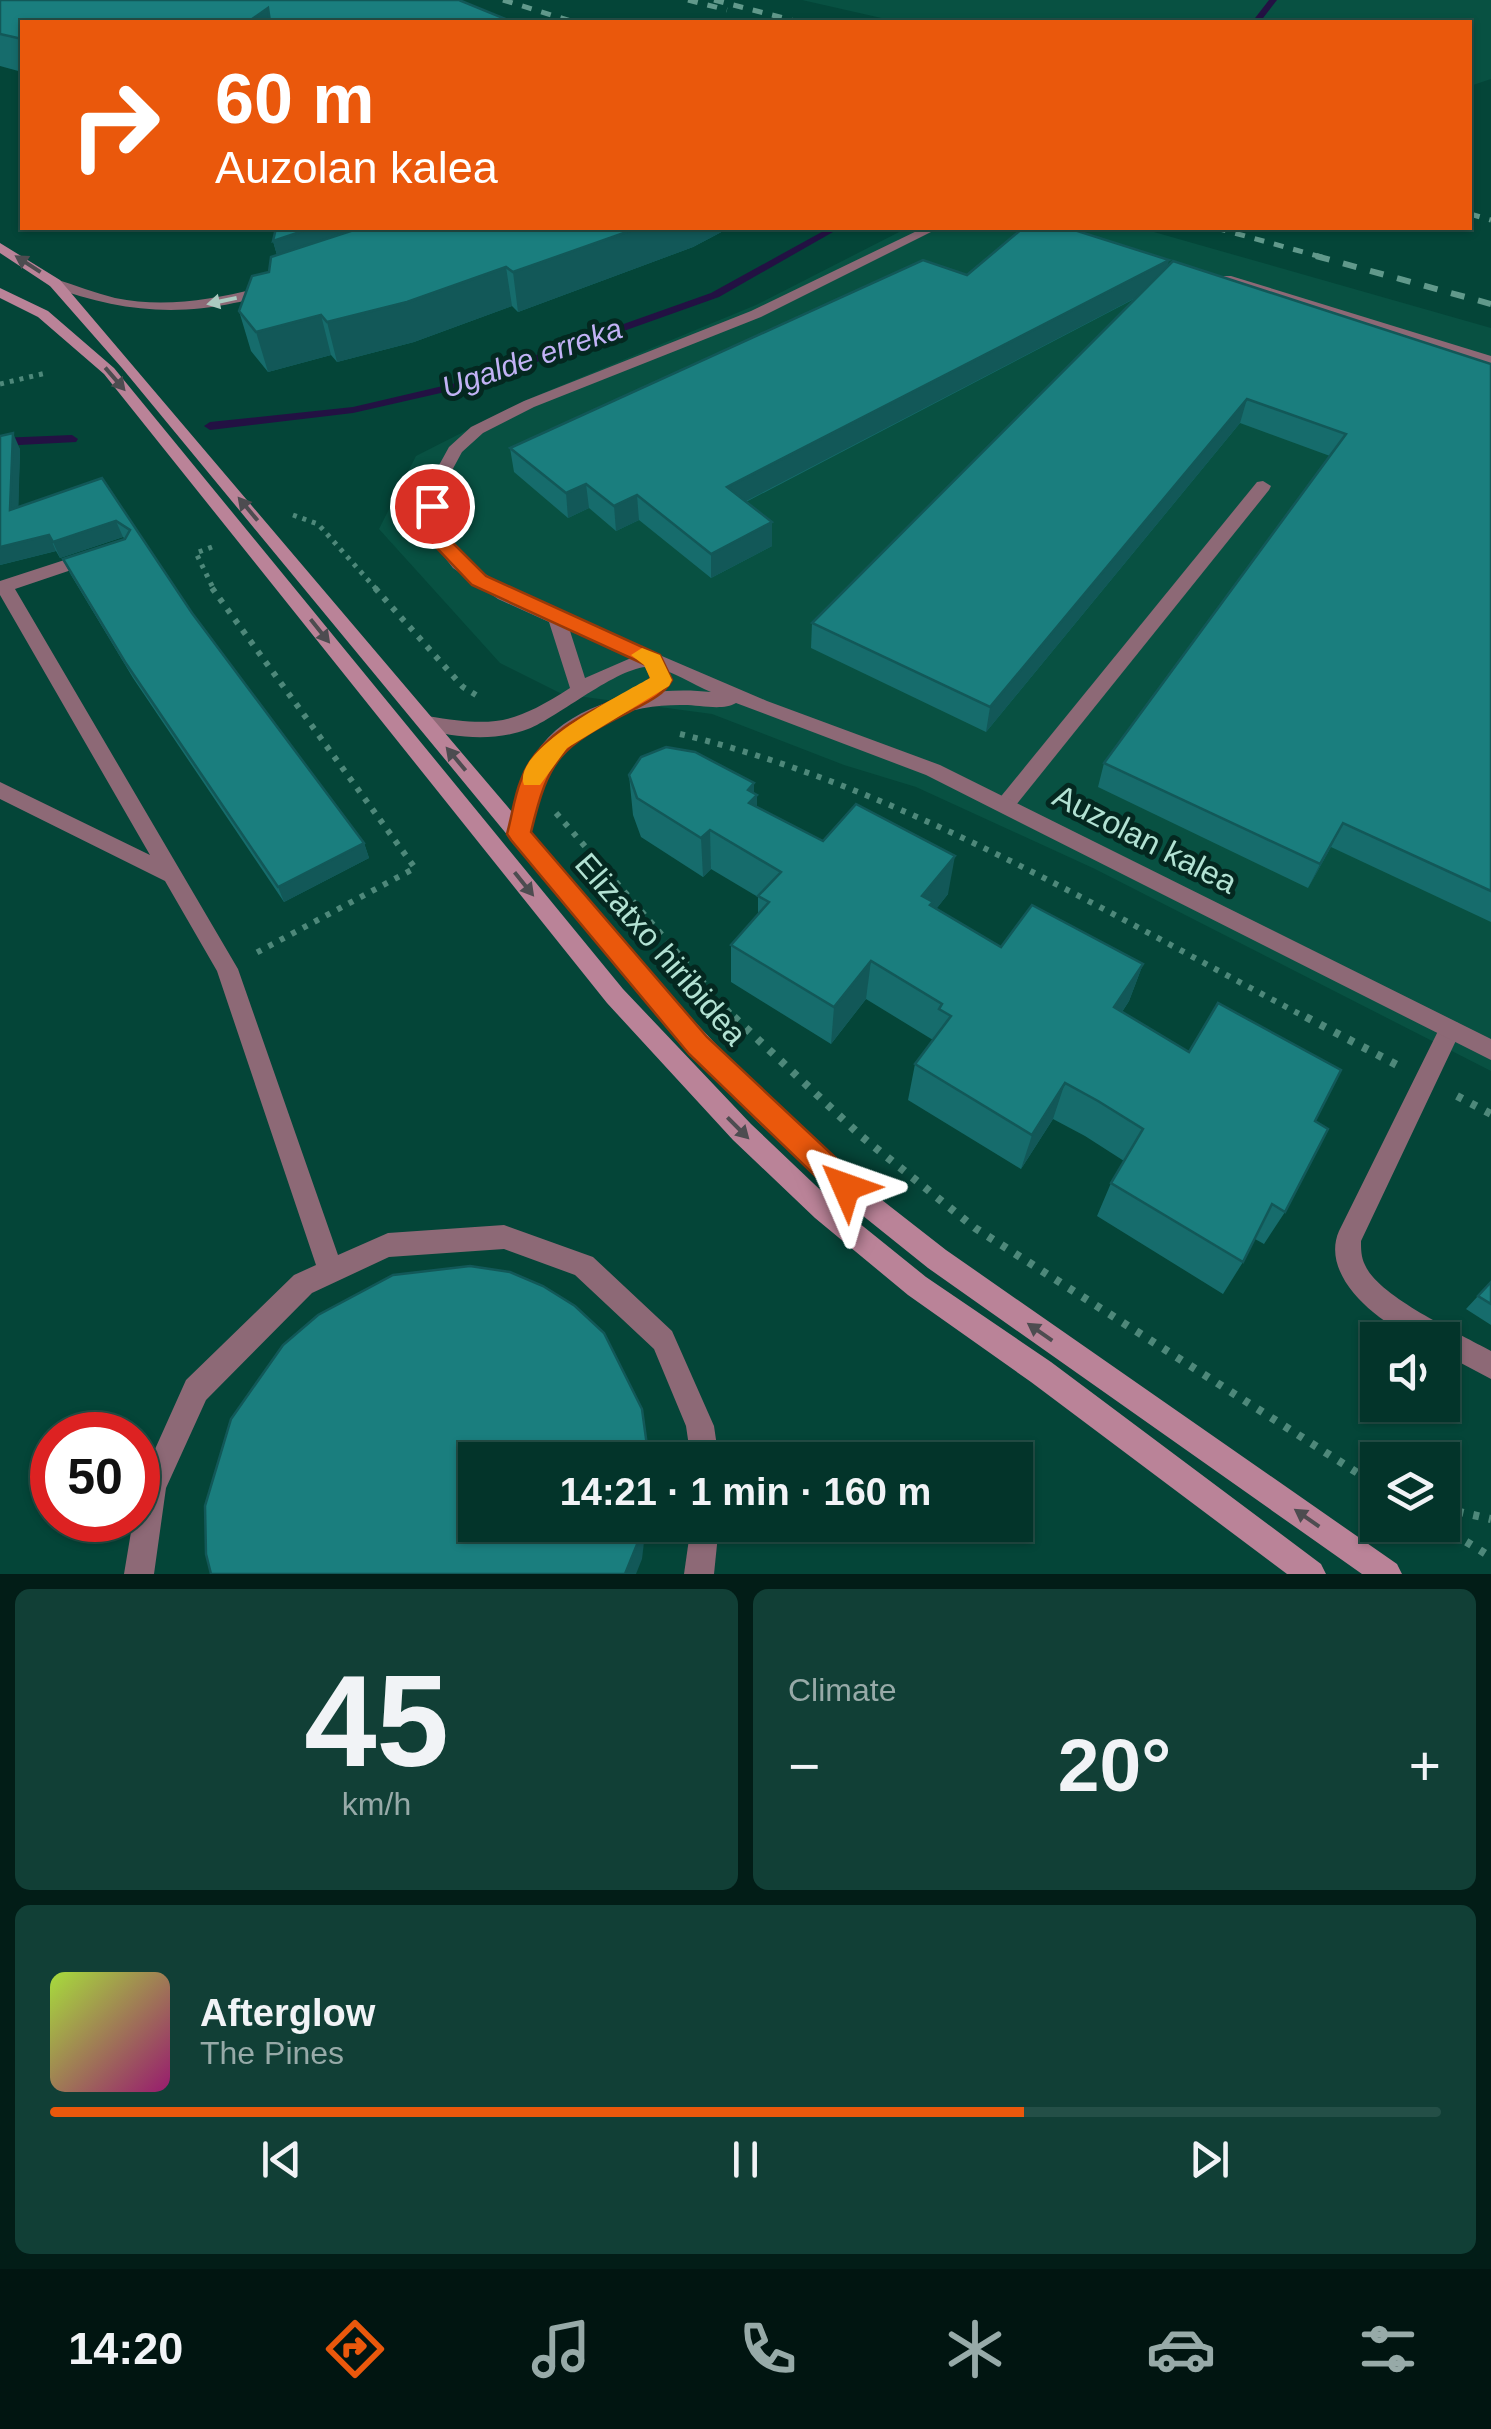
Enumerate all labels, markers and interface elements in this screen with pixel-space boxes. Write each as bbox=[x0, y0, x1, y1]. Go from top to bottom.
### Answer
icon: right bbox=[50, 60, 180, 190]
text: 60 m bbox=[215, 60, 375, 138]
text: Auzolan kalea bbox=[215, 142, 498, 193]
one-way arrow bbox=[14, 256, 41, 274]
one-way arrow bbox=[207, 294, 238, 309]
water label: Ugalde erreka bbox=[437, 311, 626, 404]
one-way arrow bbox=[103, 366, 125, 391]
pin bbox=[390, 464, 475, 549]
icon: arrive bbox=[405, 479, 460, 534]
one-way arrow bbox=[238, 497, 259, 522]
one-way arrow bbox=[309, 619, 330, 644]
one-way arrow bbox=[446, 746, 468, 771]
street label: Auzolan kalea bbox=[1047, 777, 1243, 901]
street label: Elizatxo hiribidea bbox=[568, 846, 754, 1052]
one-way arrow bbox=[513, 871, 534, 896]
one-way arrow bbox=[726, 1116, 750, 1139]
position arrow bbox=[794, 1135, 898, 1239]
map controls bbox=[1360, 1322, 1460, 1542]
button: sound bbox=[1360, 1322, 1460, 1422]
one-way arrow bbox=[1027, 1323, 1054, 1342]
speed limit sign: 50 bbox=[30, 1412, 160, 1542]
button: layers bbox=[1360, 1442, 1460, 1542]
text: 14:21 · 1 min · 160 m bbox=[560, 1471, 931, 1513]
one-way arrow bbox=[1293, 1509, 1320, 1528]
text: 45 bbox=[304, 1648, 449, 1794]
text: Climate bbox=[788, 1672, 896, 1708]
text: 20° bbox=[1058, 1723, 1171, 1807]
text: − bbox=[788, 1735, 820, 1797]
text: + bbox=[1409, 1735, 1441, 1797]
text: km/h bbox=[342, 1786, 411, 1822]
text: Afterglow bbox=[200, 1992, 375, 2034]
text: The Pines bbox=[200, 2035, 344, 2071]
icon: previous bbox=[254, 2132, 309, 2187]
icon: pause bbox=[718, 2132, 773, 2187]
icon: next bbox=[1182, 2132, 1237, 2187]
icon: directions bbox=[320, 2314, 390, 2384]
icon: music bbox=[526, 2314, 596, 2384]
icon: phone bbox=[733, 2314, 803, 2384]
icon: climate bbox=[940, 2314, 1010, 2384]
icon: car bbox=[1146, 2314, 1216, 2384]
icon: filters bbox=[1353, 2314, 1423, 2384]
text: 14:20 bbox=[68, 2323, 183, 2374]

